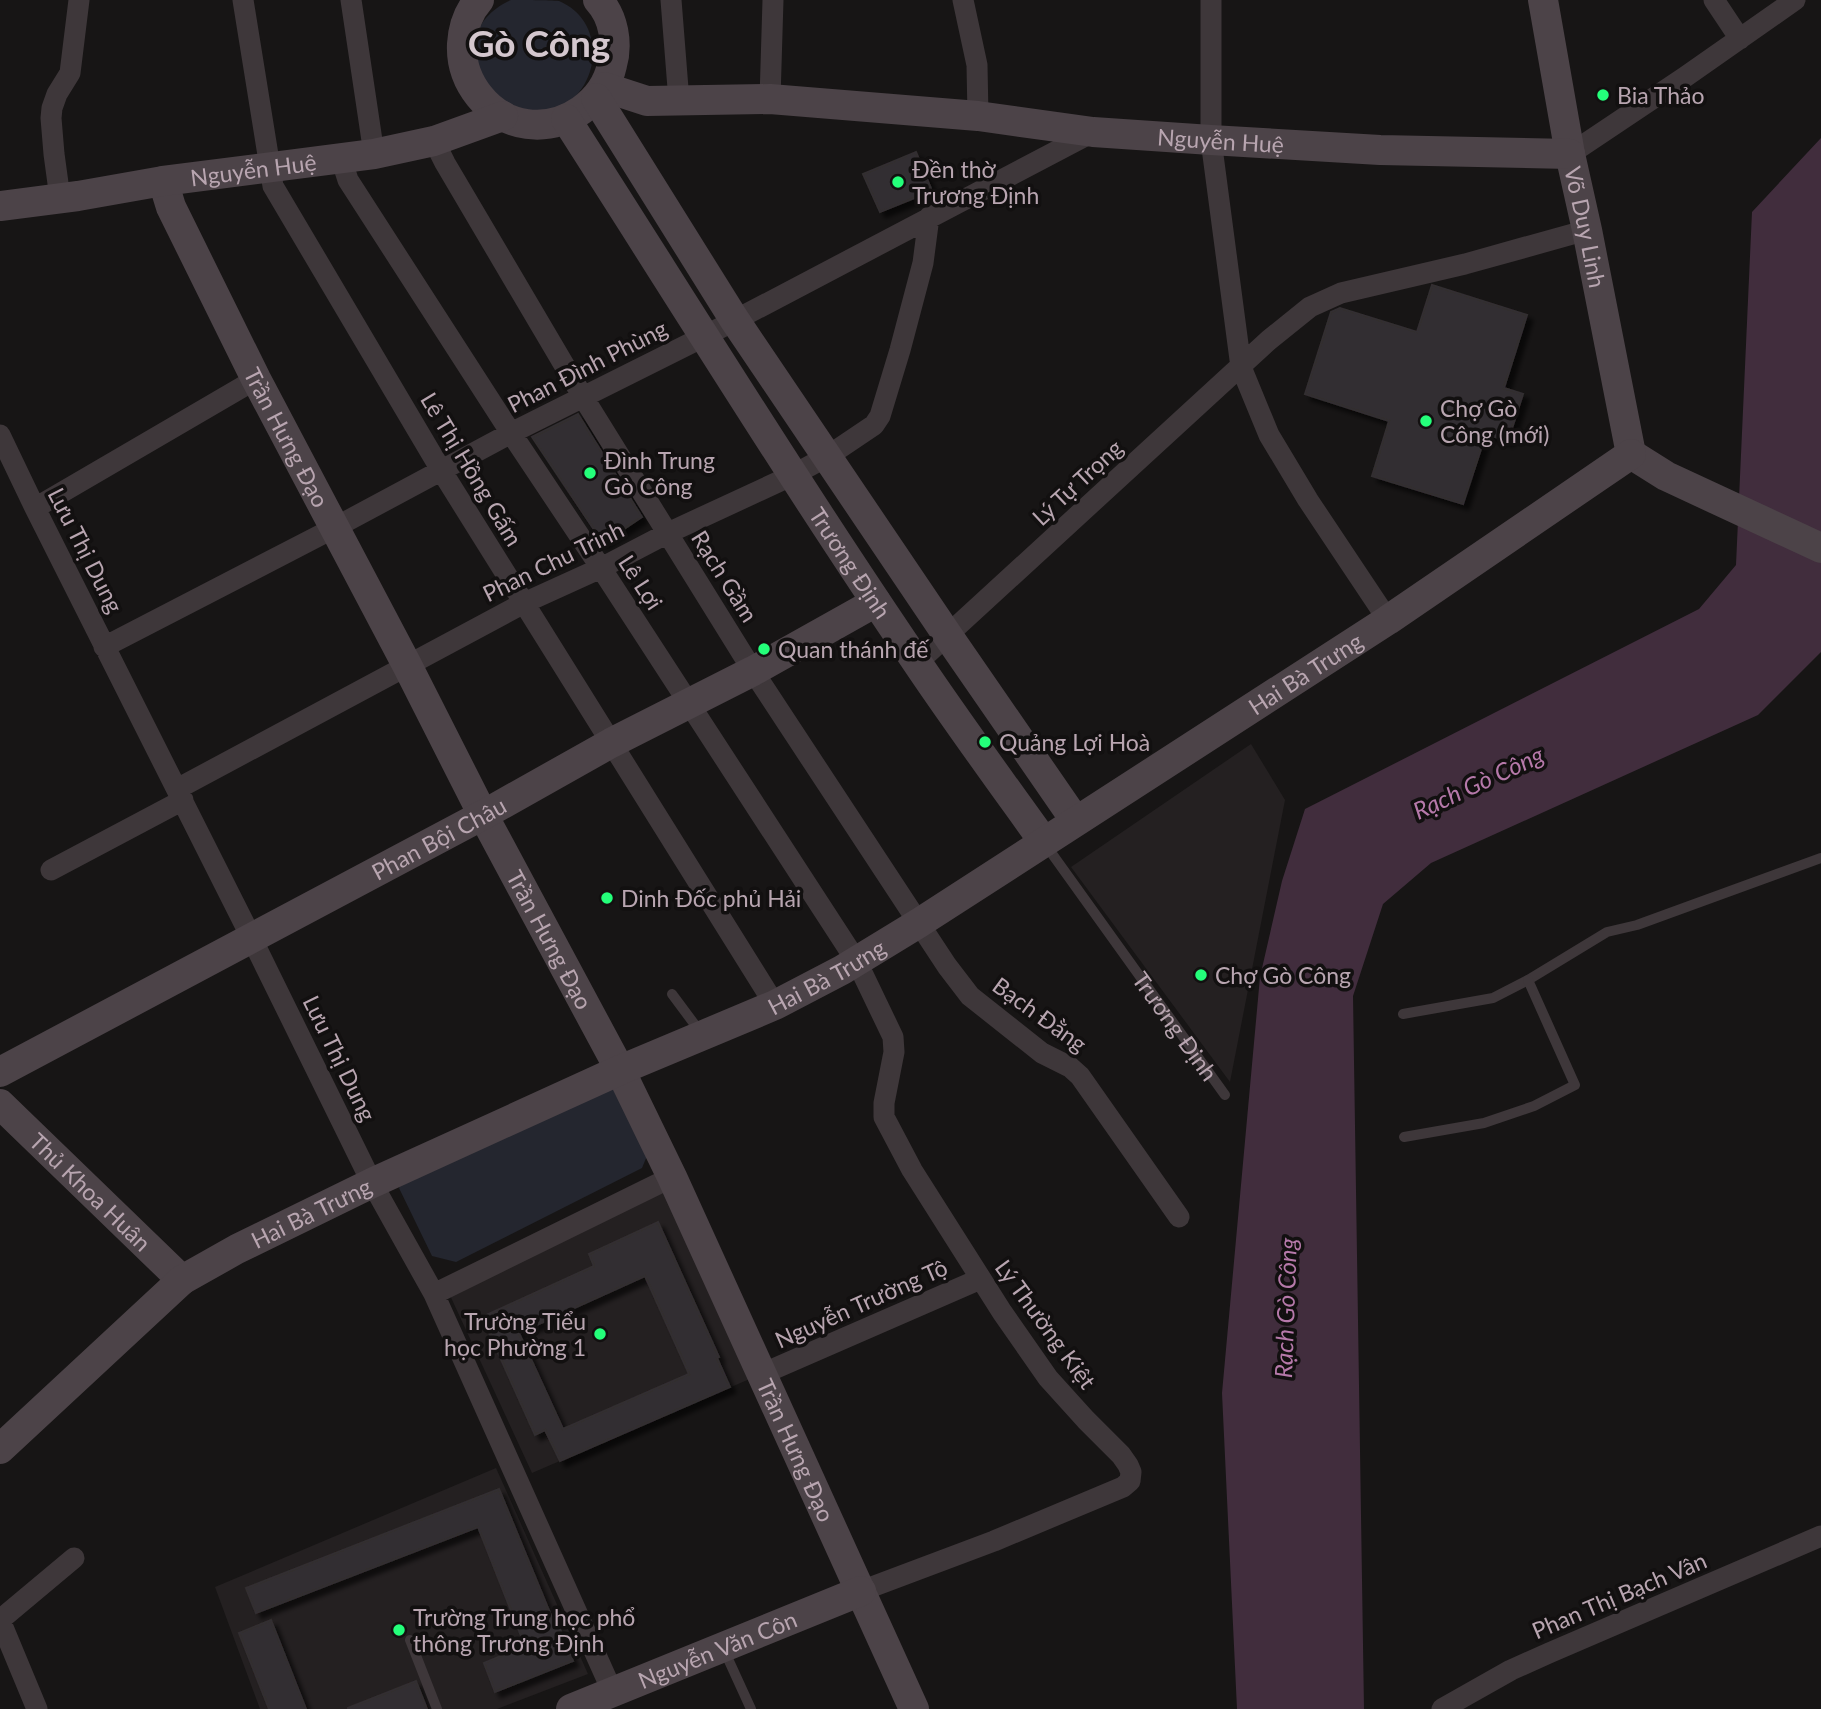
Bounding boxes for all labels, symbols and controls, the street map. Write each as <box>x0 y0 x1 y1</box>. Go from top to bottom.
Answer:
district label: Gò Công <box>468 20 610 65</box>
place label: Bia Thảo <box>1617 81 1704 109</box>
marker: Bia Thảo <box>1595 87 1611 103</box>
street label: Nguyễn Huệ <box>1156 122 1285 158</box>
street label: Nguyễn Huệ <box>189 148 318 191</box>
place label: Đền thờ Trương Định <box>912 155 1039 209</box>
street label: Võ Duy Linh <box>1559 164 1612 290</box>
marker: Đền thờ Trương Định <box>890 174 906 190</box>
street label: Phan Đình Phùng <box>502 314 672 418</box>
street label: Trần Hưng Đạo <box>239 363 335 512</box>
street label: Lê Thị Hồng Gấm <box>415 387 529 551</box>
place label: Chợ Gò Công (mới) <box>1440 394 1549 448</box>
marker: Chợ Gò Công (mới) <box>1418 413 1434 429</box>
street label: Lý Tự Trọng <box>1026 433 1128 531</box>
place label: Đình Trung Gò Công <box>604 446 715 500</box>
marker: Đình Trung Gò Công <box>582 465 598 481</box>
street label: Lưu Thị Dung <box>43 483 129 617</box>
street label: Trương Định <box>804 502 897 624</box>
street label: Phan Chu Trinh <box>478 515 628 607</box>
street label: Rạch Gầm <box>686 525 764 627</box>
street label: Lê Lợi <box>613 549 669 615</box>
street label: Hai Bà Trưng <box>1243 626 1368 721</box>
place label: Quan thánh đế <box>778 635 930 663</box>
marker: Quan thánh đế <box>756 641 772 657</box>
place label: Quảng Lợi Hoà <box>999 728 1150 756</box>
marker: Quảng Lợi Hoà <box>977 734 993 750</box>
water label: Rạch Gò Công <box>1408 739 1548 825</box>
street label: Phan Bội Châu <box>367 791 511 886</box>
street label: Trần Hưng Đạo <box>501 865 599 1014</box>
place label: Dinh Đốc phủ Hải <box>621 884 801 912</box>
marker: Dinh Đốc phủ Hải <box>599 890 615 906</box>
street label: Hai Bà Trưng <box>763 933 890 1020</box>
place label: Chợ Gò Công <box>1215 961 1351 989</box>
street label: Trương Định <box>1127 966 1224 1086</box>
marker: Chợ Gò Công <box>1193 967 1209 983</box>
street label: Bạch Đằng <box>988 971 1093 1058</box>
street label: Lưu Thị Dung <box>298 991 382 1125</box>
street label: Thủ Khoa Huân <box>24 1127 157 1257</box>
street label: Hai Bà Trưng <box>246 1172 376 1254</box>
water label: Rạch Gò Công <box>1268 1237 1302 1379</box>
street label: Nguyễn Trường Tộ <box>771 1252 951 1354</box>
street label: Lý Thường Kiệt <box>990 1254 1103 1395</box>
place label: Trường Tiểu học Phường 1 <box>444 1307 586 1361</box>
marker: Trường Tiểu học Phường 1 <box>592 1326 608 1342</box>
street label: Trần Hưng Đạo <box>752 1374 841 1526</box>
street label: Phan Thị Bạch Vân <box>1528 1546 1710 1644</box>
place label: Trường Trung học phổ thông Trương Định <box>413 1603 635 1657</box>
street label: Nguyễn Văn Côn <box>634 1605 801 1694</box>
marker: Trường Trung học phổ thông Trương Định <box>391 1622 407 1638</box>

